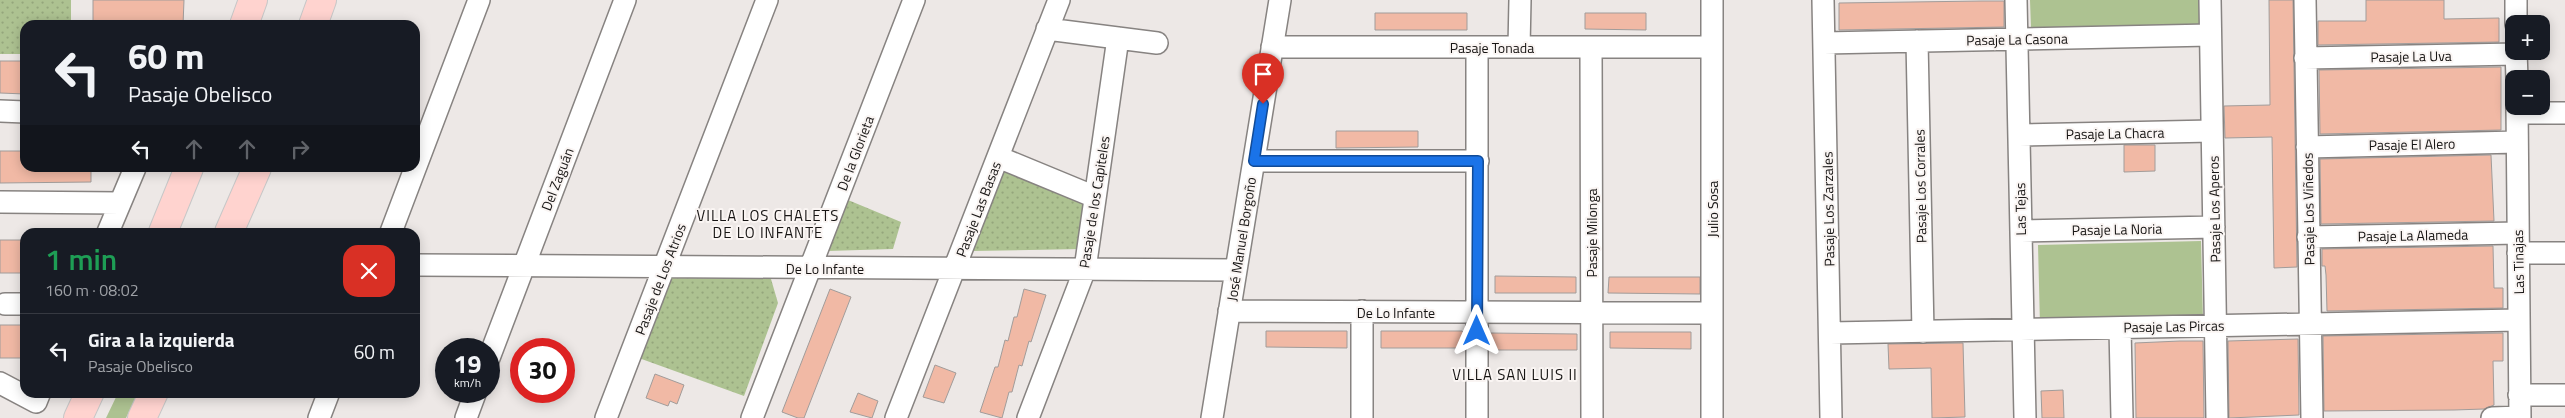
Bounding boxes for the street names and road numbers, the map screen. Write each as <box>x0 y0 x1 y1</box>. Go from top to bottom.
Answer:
street label: Pasaje La Casona <box>1966 28 2068 50</box>
street label: Pasaje Tonada <box>1450 37 1534 58</box>
street label: Pasaje La Uva <box>2370 45 2452 67</box>
street label: De la Glorieta <box>831 113 879 193</box>
street label: Pasaje La Chacra <box>2065 122 2165 144</box>
street label: Pasaje Los Corrales <box>1909 129 1931 243</box>
street label: Pasaje El Alero <box>2368 133 2456 155</box>
street label: Pasaje de los Capiteles <box>1073 134 1115 270</box>
street label: Del Zaguán <box>535 144 579 214</box>
street label: Pasaje Los Zarzales <box>1816 151 1840 267</box>
street label: Pasaje Los Viñedos <box>2297 152 2319 266</box>
street label: Pasaje Los Aperos <box>2203 155 2225 263</box>
street label: Pasaje Las Basas <box>950 158 1006 260</box>
street label: José Manuel Borgoño <box>1221 175 1261 303</box>
street label: Julio Sosa <box>1702 181 1723 237</box>
street label: Las Tejas <box>2009 182 2031 236</box>
street label: Pasaje Milonga <box>1581 188 1602 278</box>
street label: Pasaje La Noria <box>2072 218 2162 240</box>
street label: Pasaje de Los Atrios <box>629 220 691 338</box>
street label: Pasaje La Alameda <box>2358 224 2468 246</box>
street label: Las Tinajas <box>2507 229 2529 295</box>
street label: De Lo Infante <box>786 258 864 279</box>
street label: De Lo Infante <box>1357 302 1435 323</box>
street label: Pasaje Las Pircas <box>2123 315 2225 337</box>

